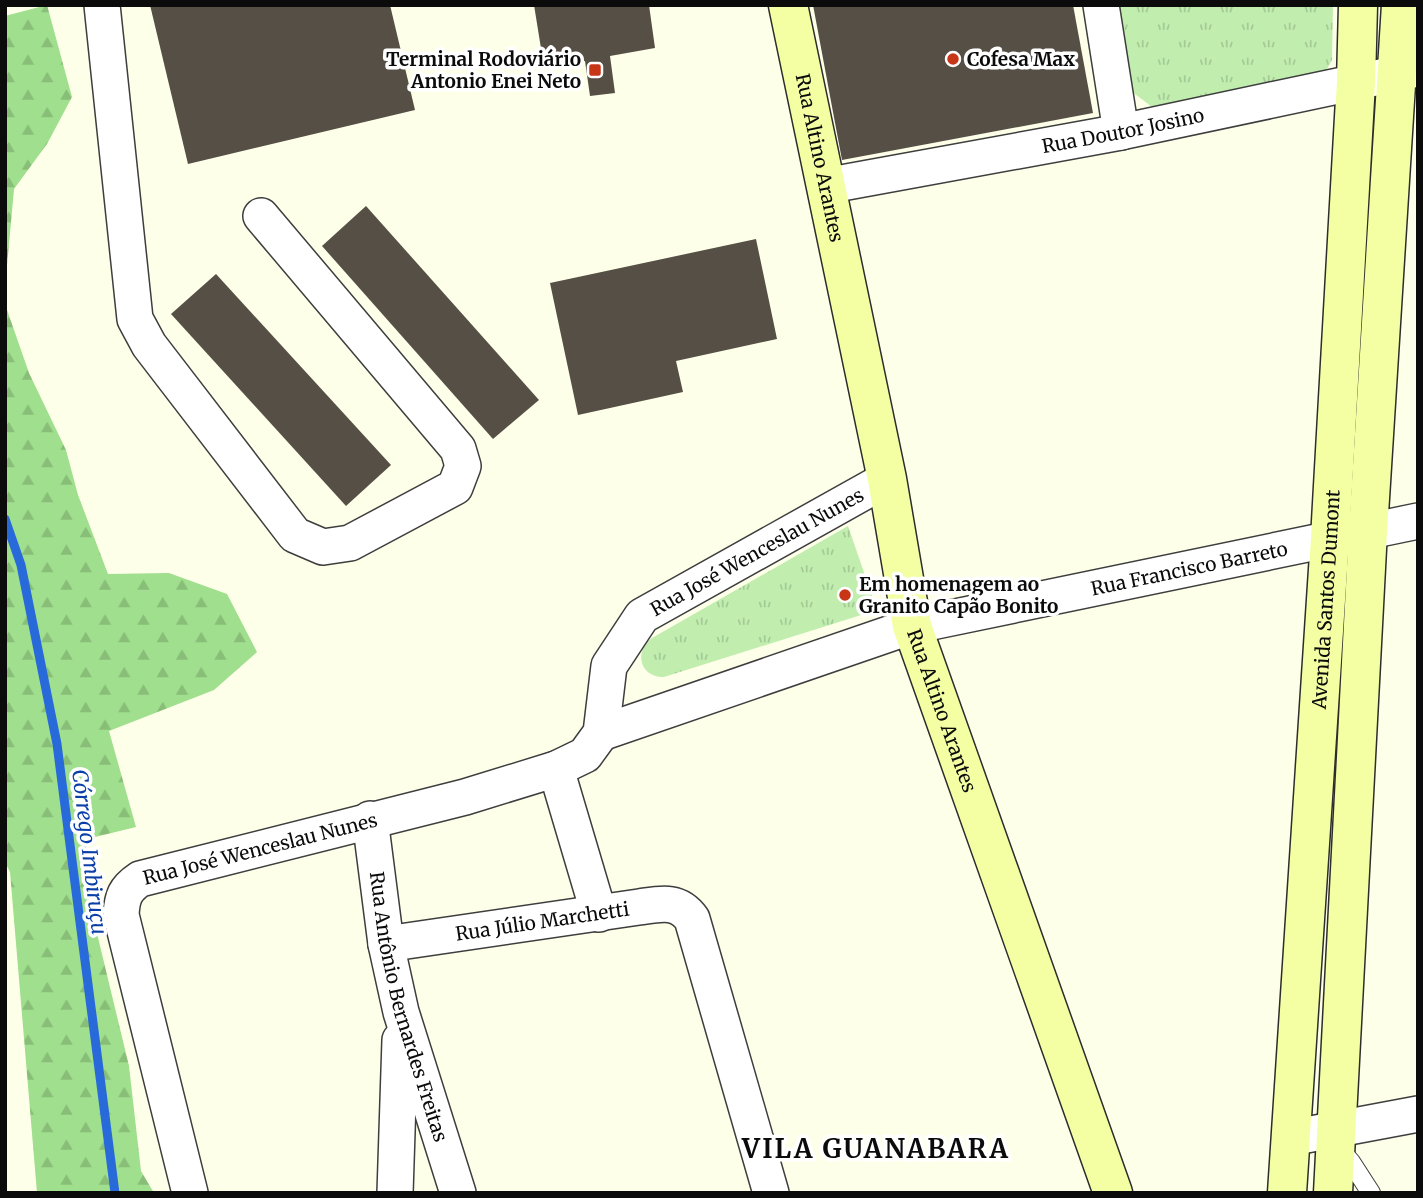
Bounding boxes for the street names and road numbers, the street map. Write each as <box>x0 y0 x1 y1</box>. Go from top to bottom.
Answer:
street label: Rua Altino Arantes <box>791 71 849 244</box>
street label: Rua Doutor Josino <box>1040 103 1206 158</box>
street label: Rua José Wenceslau Nunes <box>646 483 868 621</box>
street label: Avenida Santos Dumont <box>1307 488 1345 711</box>
street label: Rua Francisco Barreto <box>1089 536 1290 601</box>
street label: Rua Altino Arantes <box>902 626 982 795</box>
street label: Rua José Wenceslau Nunes <box>140 808 380 890</box>
street label: Rua Antônio Bernardes Freitas <box>365 870 453 1145</box>
street label: Rua Júlio Marchetti <box>454 897 631 946</box>

